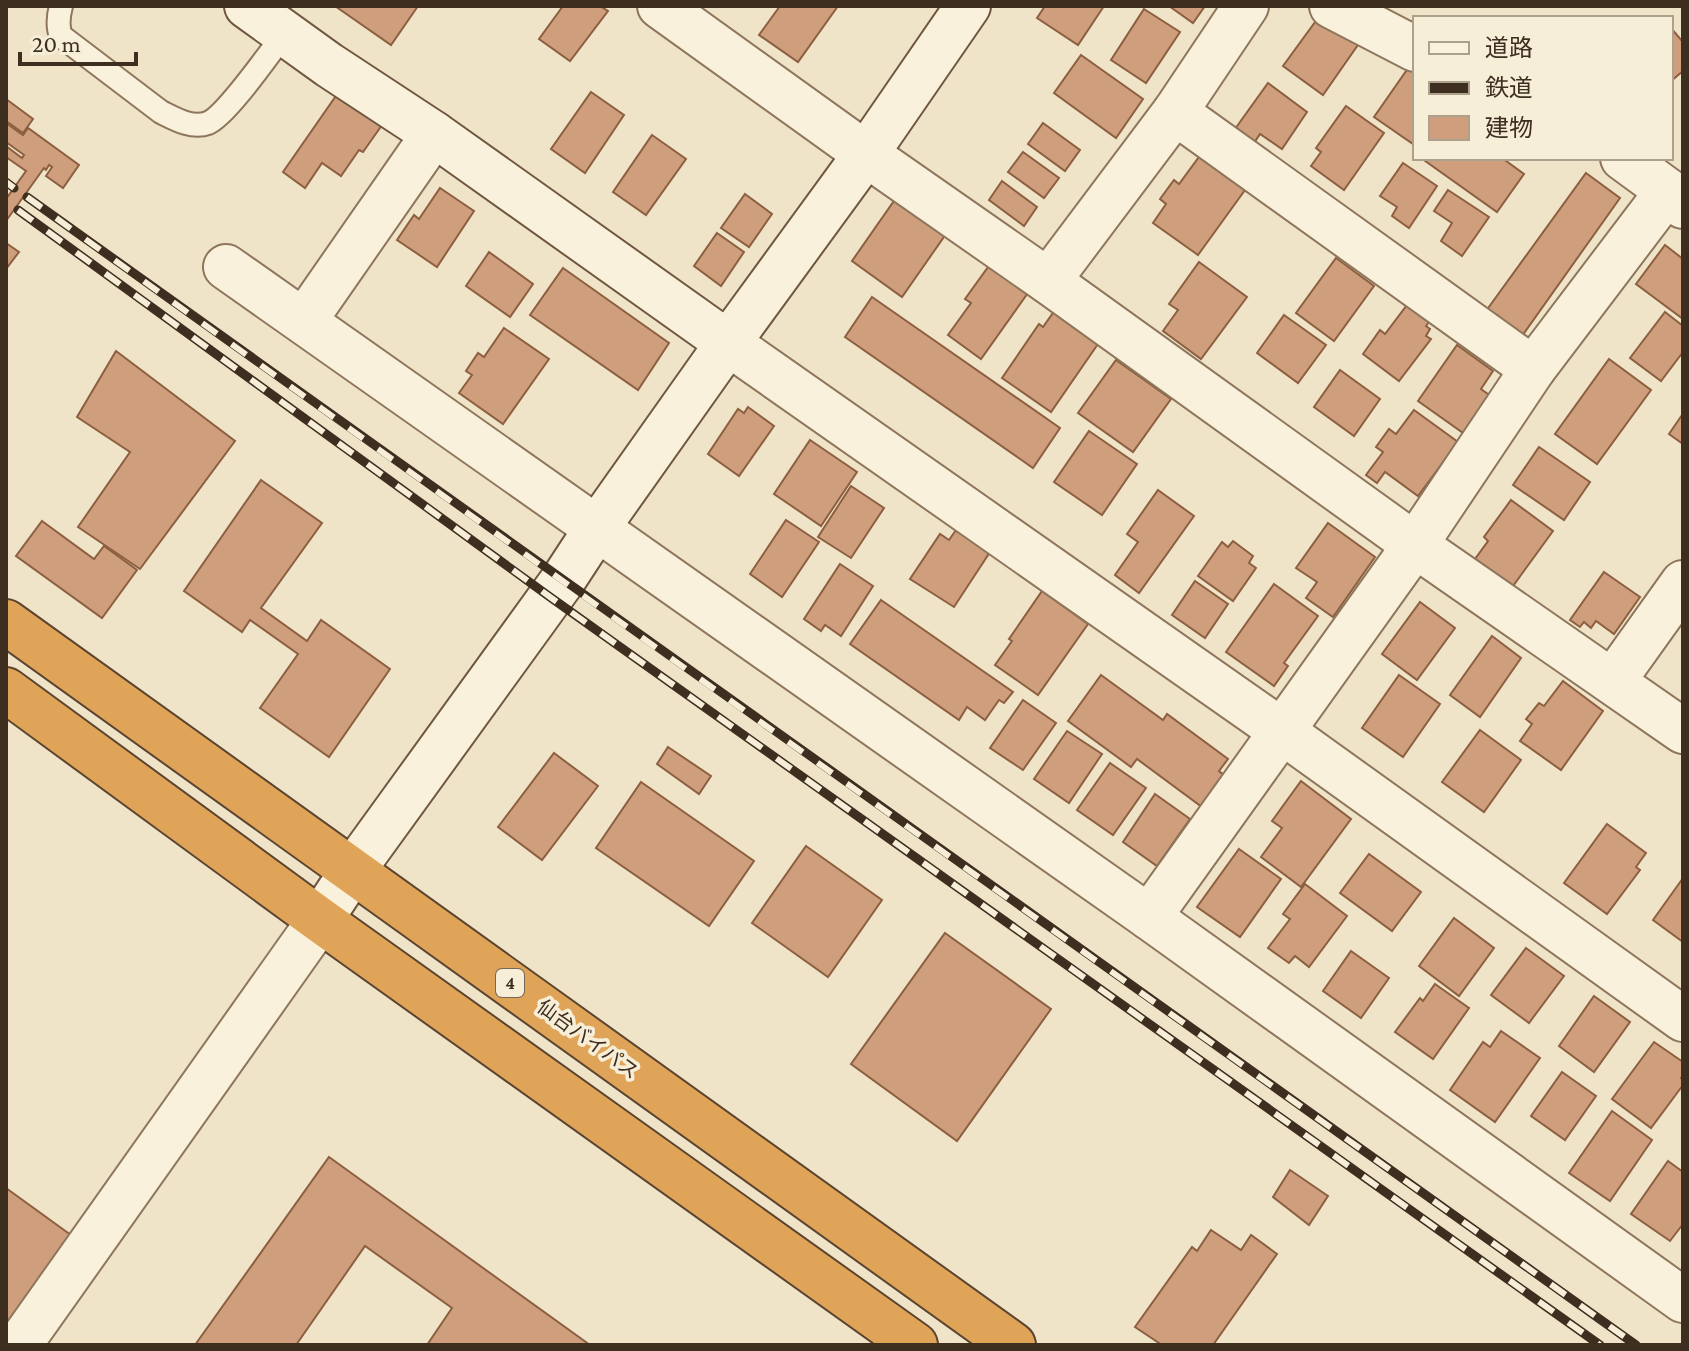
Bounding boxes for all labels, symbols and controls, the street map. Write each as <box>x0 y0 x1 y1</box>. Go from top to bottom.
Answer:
scale bar <box>20 16 136 66</box>
legend <box>1413 16 1673 160</box>
text: 20 m <box>32 30 81 57</box>
text: 道路 <box>1485 34 1533 61</box>
text: 鉄道 <box>1485 74 1533 101</box>
text: 建物 <box>1485 114 1533 141</box>
road number: 4 <box>496 969 524 997</box>
street label: 仙台バイパス <box>533 995 643 1083</box>

